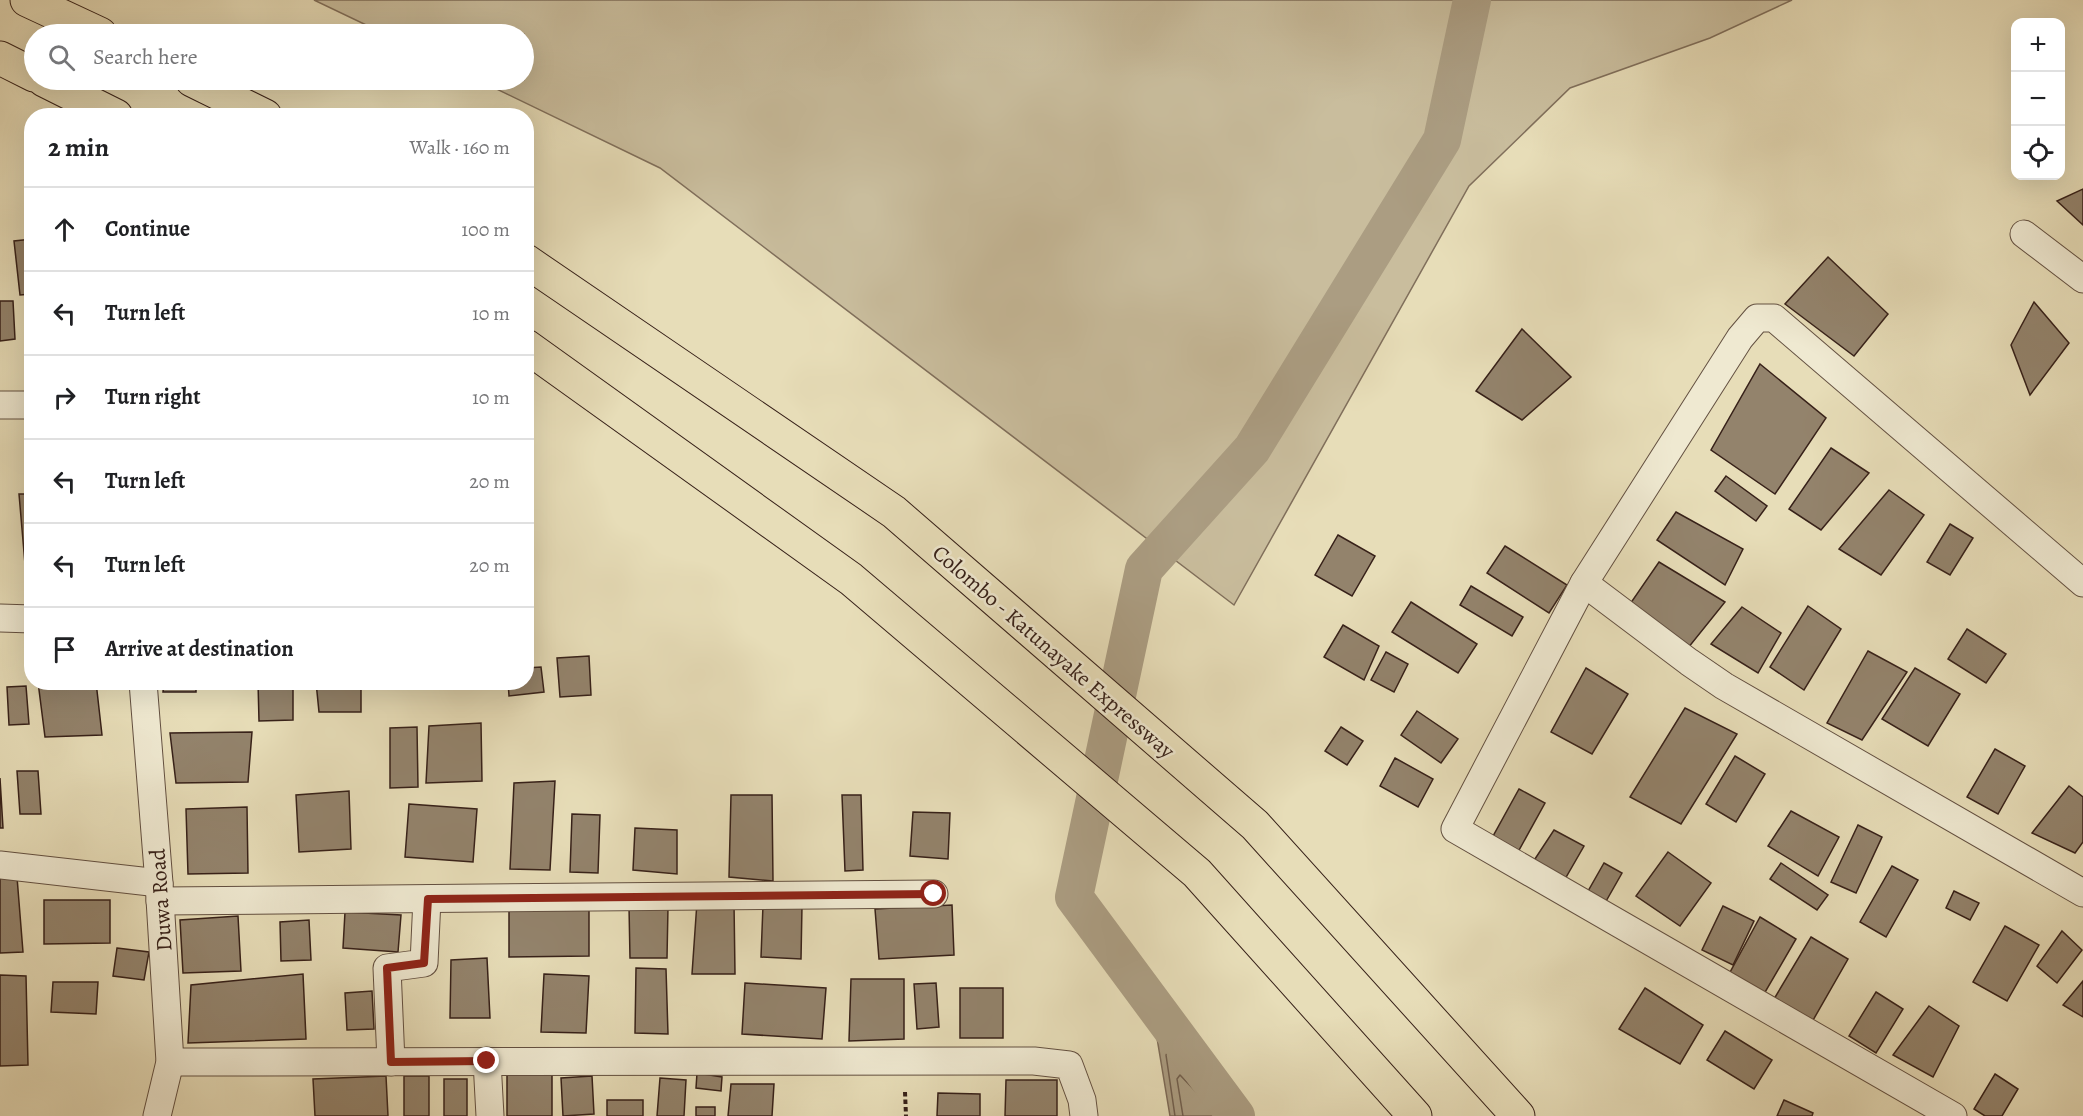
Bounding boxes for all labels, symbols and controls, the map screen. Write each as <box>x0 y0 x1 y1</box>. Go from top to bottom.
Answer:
map controls <box>2011 18 2065 180</box>
button: + <box>2011 18 2065 72</box>
search box <box>24 24 534 90</box>
icon: search <box>45 41 78 74</box>
text: Search here <box>93 42 198 72</box>
button: − <box>2011 72 2065 126</box>
button: locate <box>2011 126 2065 180</box>
text: 2 min <box>48 130 109 165</box>
text: Walk · 160 m <box>410 134 510 161</box>
icon: ahead <box>48 213 81 246</box>
text: Continue <box>105 214 190 244</box>
text: 100 m <box>461 216 510 243</box>
icon: left <box>48 297 81 330</box>
text: Turn left <box>105 298 185 328</box>
text: 10 m <box>472 300 510 327</box>
icon: right <box>48 381 81 414</box>
text: Turn right <box>105 382 201 412</box>
text: 10 m <box>472 384 510 411</box>
icon: left <box>48 465 81 498</box>
text: Turn left <box>105 466 185 496</box>
text: 20 m <box>469 468 510 495</box>
street label: Colombo - Katunayake Expressway <box>926 538 1181 766</box>
icon: left <box>48 549 81 582</box>
text: Turn left <box>105 550 185 580</box>
text: 20 m <box>469 552 510 579</box>
icon: arrive <box>48 633 81 666</box>
text: Arrive at destination <box>105 634 294 664</box>
street label: Duwa Road <box>142 847 180 952</box>
route start <box>920 880 946 906</box>
route end <box>473 1047 499 1073</box>

